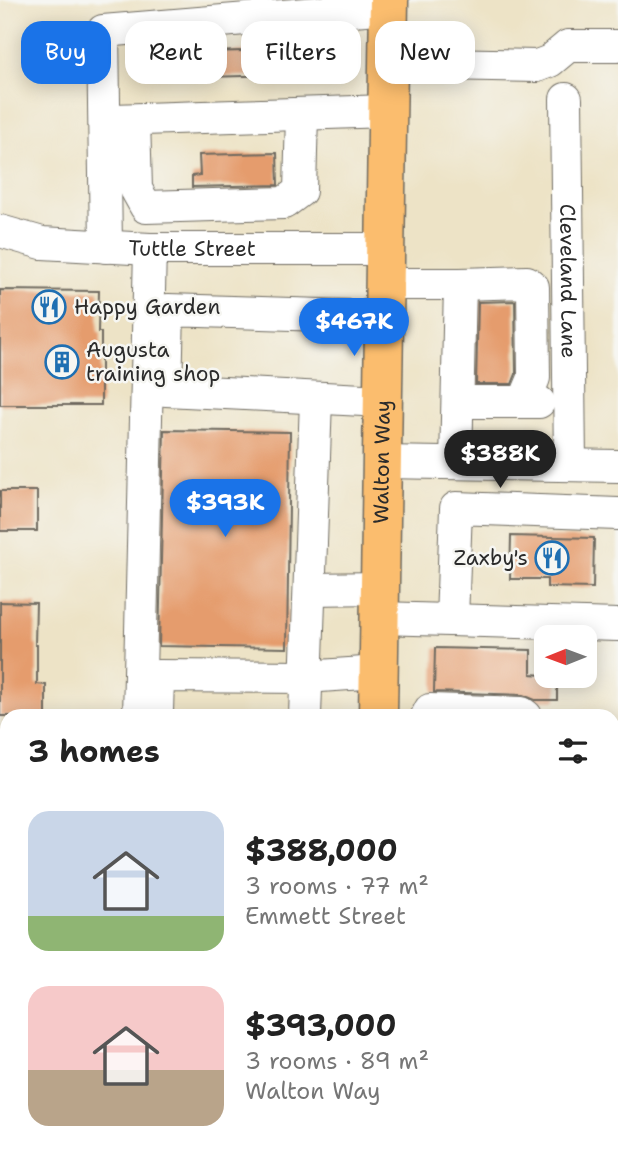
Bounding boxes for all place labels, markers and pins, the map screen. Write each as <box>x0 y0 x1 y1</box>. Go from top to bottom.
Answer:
restaurant icon: Happy Garden <box>30 288 68 326</box>
place label: Happy Garden <box>74 293 220 321</box>
pin: $467K <box>305 298 403 358</box>
place label: Augusta training shop <box>86 336 220 388</box>
building icon: Augusta training shop <box>43 343 81 381</box>
pin: $388K <box>451 430 549 490</box>
pin: $393K <box>176 480 274 539</box>
restaurant icon: Zaxby's <box>533 539 571 577</box>
place label: Zaxby's <box>453 544 528 572</box>

